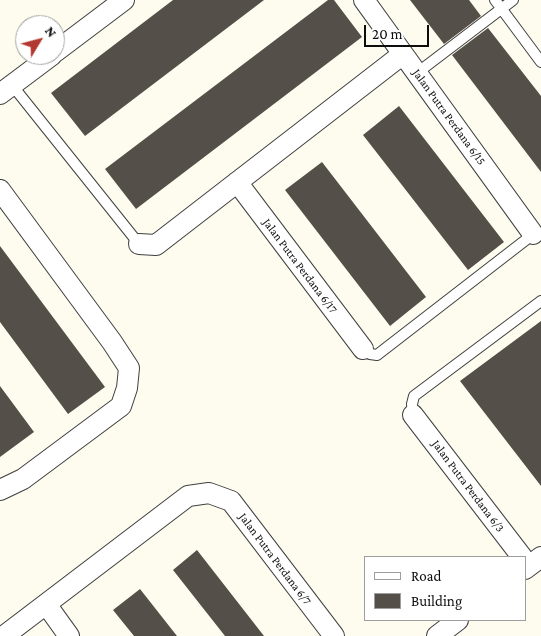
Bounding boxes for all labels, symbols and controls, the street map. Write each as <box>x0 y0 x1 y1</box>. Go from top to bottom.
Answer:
north arrow <box>15 15 65 65</box>
scale bar <box>366 15 431 47</box>
text: N <box>42 23 60 40</box>
text: 20 m <box>372 26 403 42</box>
street label: Jalan Putra Perdana 6/15 <box>409 66 489 168</box>
street label: Jalan Putra Perdana 6/17 <box>260 216 340 316</box>
street label: Jalan Putra Perdana 6/3 <box>429 437 507 535</box>
street label: Jalan Putra Perdana 6/7 <box>236 510 314 608</box>
legend <box>364 556 526 621</box>
text: Road <box>411 568 441 584</box>
text: Building <box>411 593 462 609</box>

